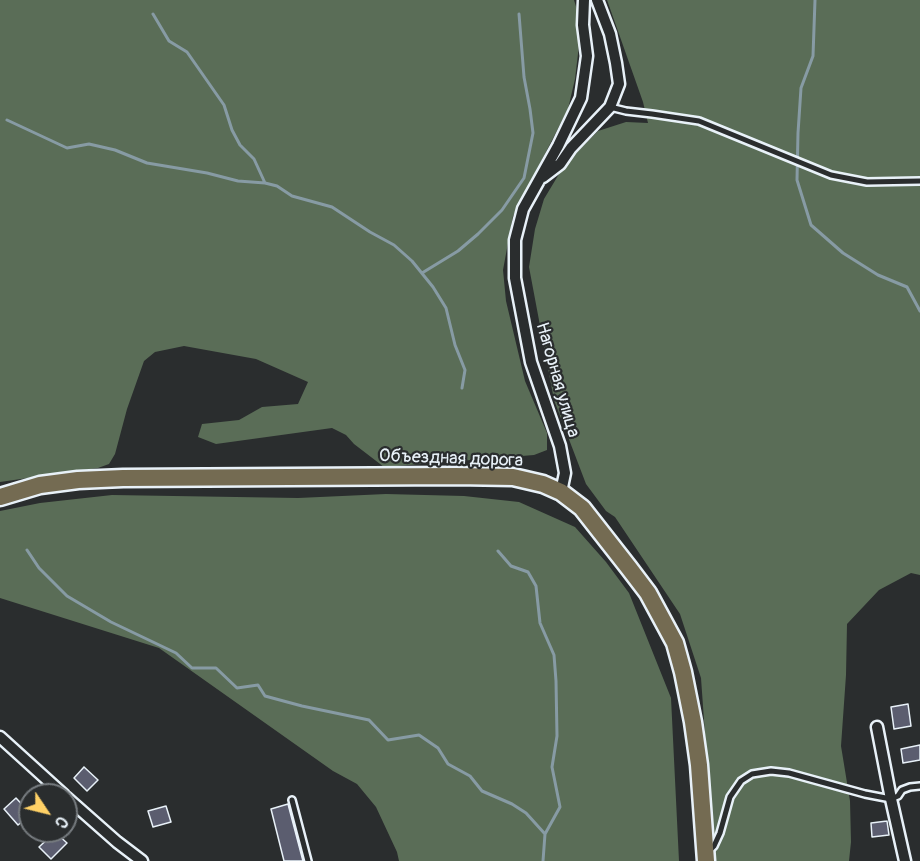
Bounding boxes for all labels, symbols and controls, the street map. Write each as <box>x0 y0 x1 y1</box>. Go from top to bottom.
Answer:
street label: Нагорная улица <box>530 320 584 440</box>
street label: Объездная дорога <box>379 446 523 472</box>
north arrow <box>18 783 78 843</box>
text: С <box>50 812 72 832</box>

